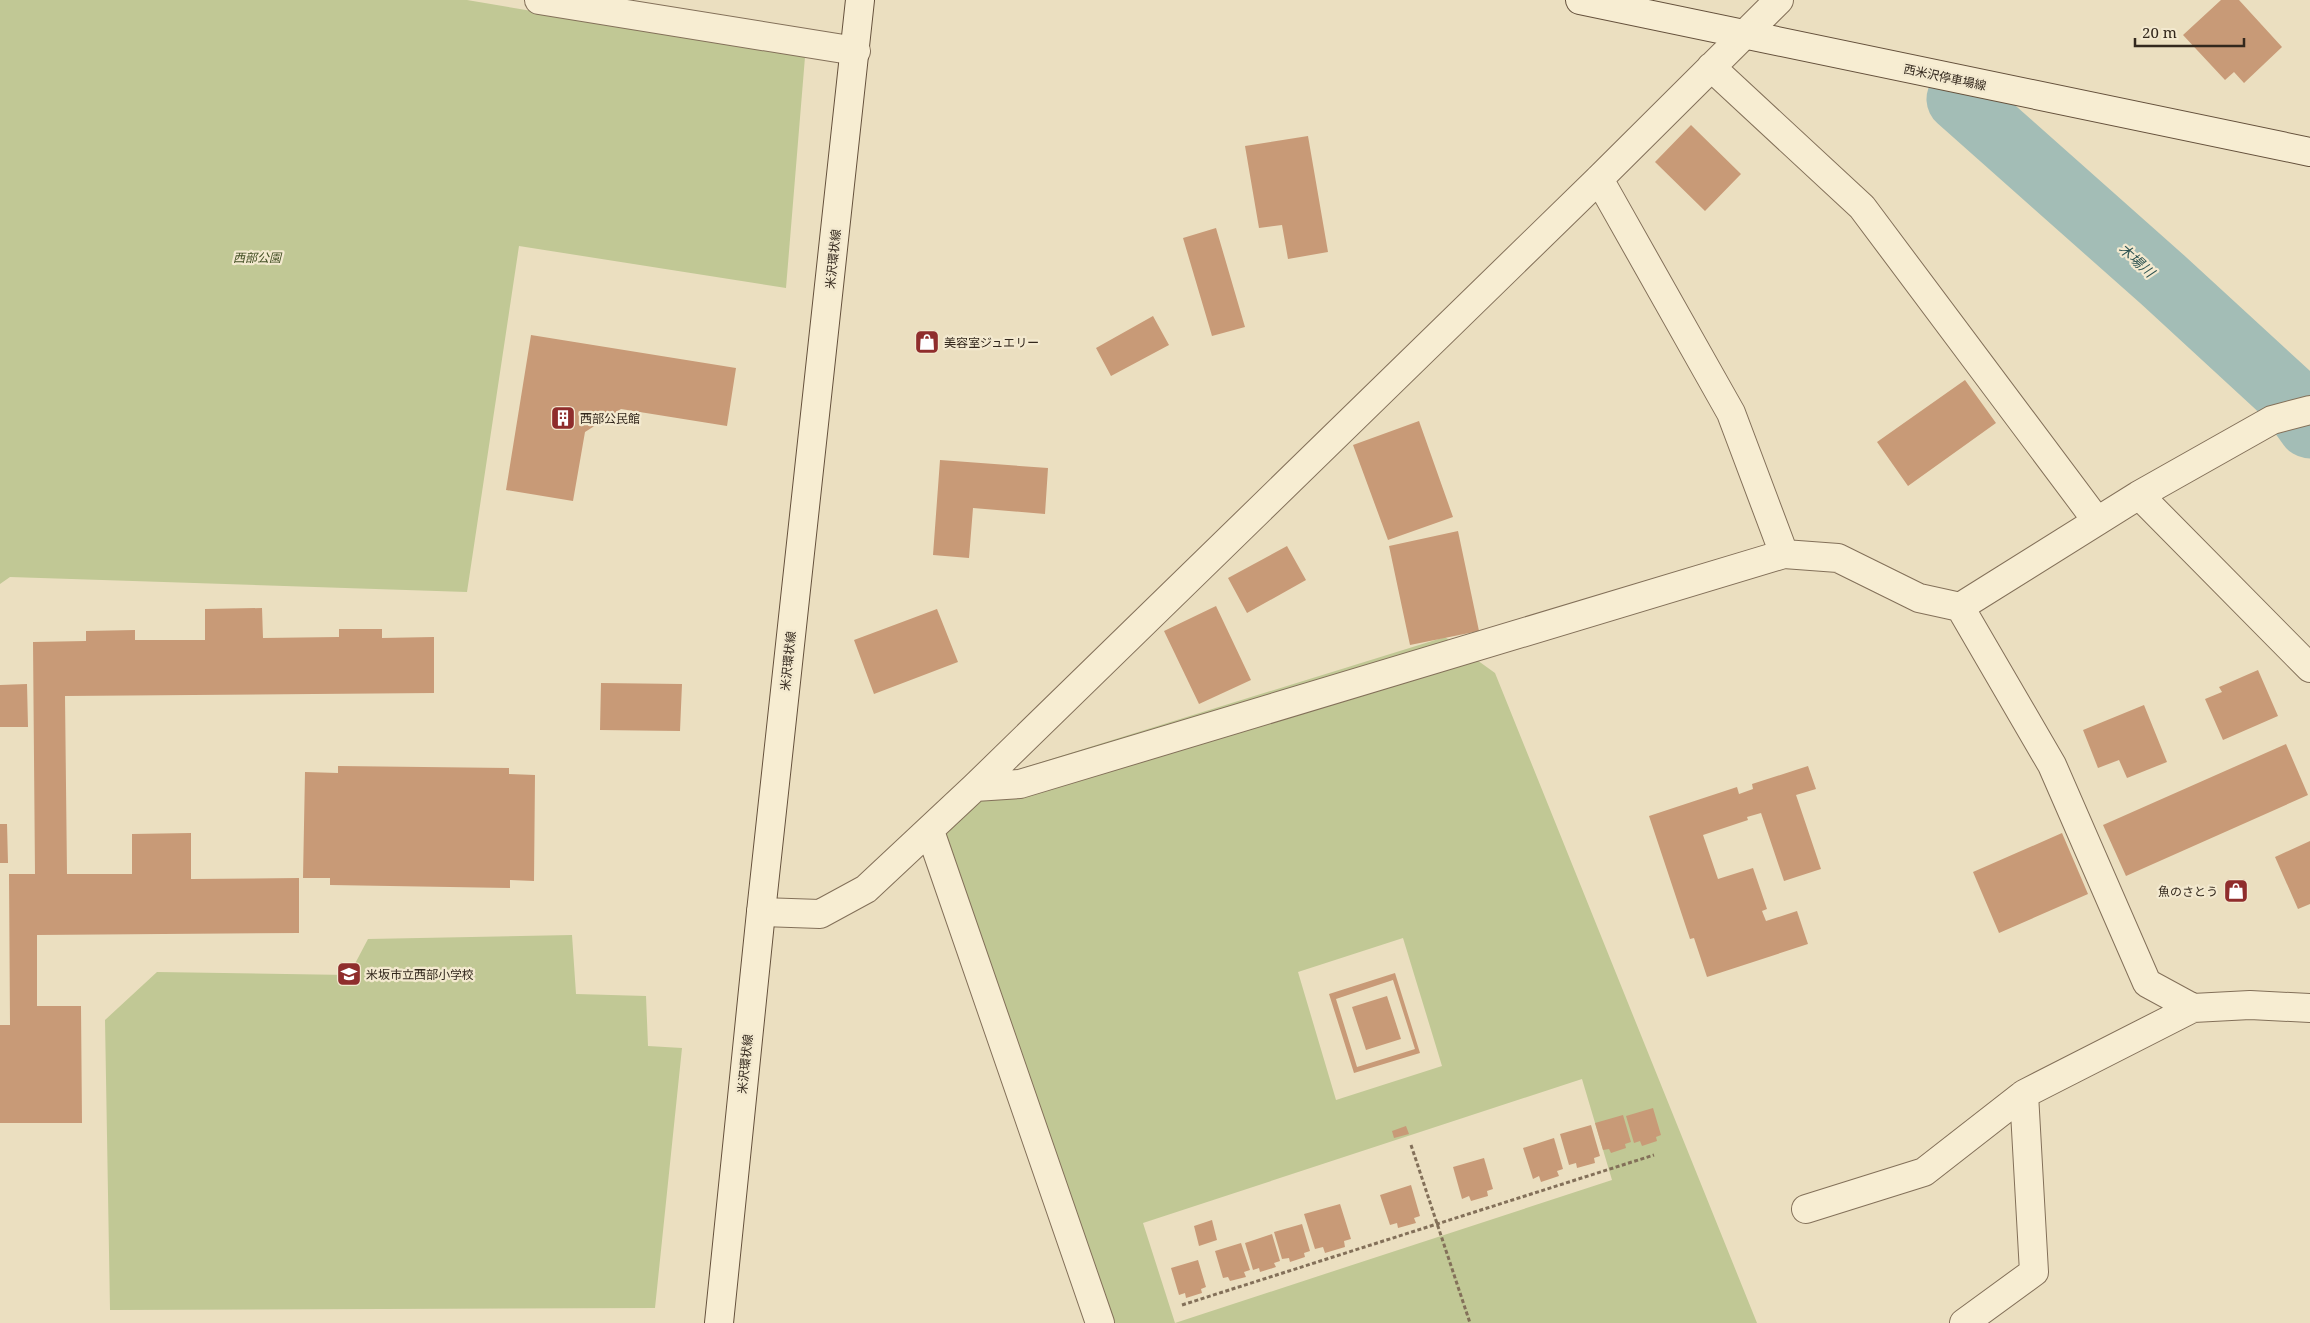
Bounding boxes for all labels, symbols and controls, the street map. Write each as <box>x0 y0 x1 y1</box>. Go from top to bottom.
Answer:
scale bar <box>2135 15 2244 47</box>
text: 20 m <box>2142 22 2177 42</box>
street label: 西米沢停車場線 <box>1902 60 1988 94</box>
street label: 米沢環状線 <box>821 228 845 290</box>
water label: 木場川 <box>2115 239 2160 282</box>
park label: 西部公園 <box>233 249 283 266</box>
shop icon: 美容室ジュエリー <box>914 329 940 355</box>
place label: 美容室ジュエリー <box>944 334 1039 351</box>
building icon: 西部公民館 <box>550 405 576 431</box>
place label: 西部公民館 <box>580 410 640 427</box>
street label: 米沢環状線 <box>776 630 800 692</box>
shop icon: 魚のさとう <box>2223 878 2249 904</box>
place label: 魚のさとう <box>2158 883 2218 900</box>
school or university icon: 米坂市立西部小学校 <box>336 961 362 987</box>
place label: 米坂市立西部小学校 <box>366 966 474 983</box>
street label: 米沢環状線 <box>733 1033 757 1095</box>

